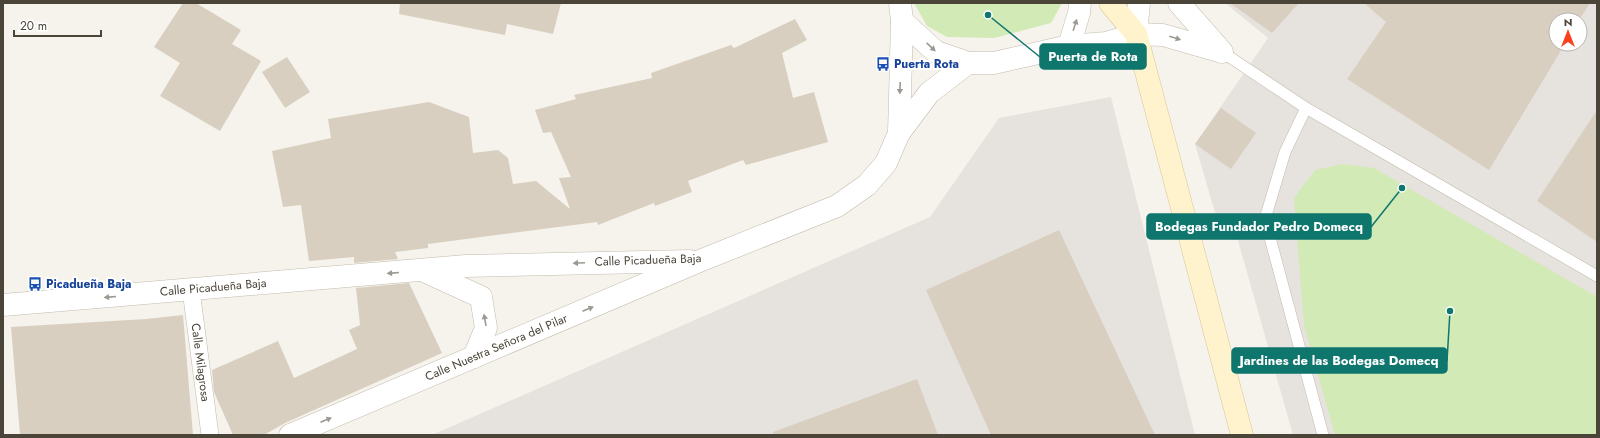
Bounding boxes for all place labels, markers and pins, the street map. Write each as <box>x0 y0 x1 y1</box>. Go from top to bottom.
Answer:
callout: Puerta de Rota <box>1040 44 1146 69</box>
place label: Puerta Rota <box>894 55 959 73</box>
bus stop icon: Puerta Rota <box>875 56 891 72</box>
callout: Bodegas Fundador Pedro Domecq <box>1147 214 1371 239</box>
place label: Picadueña Baja <box>46 275 132 293</box>
bus stop icon: Picadueña Baja <box>27 276 43 292</box>
callout: Jardines de las Bodegas Domecq <box>1232 348 1447 373</box>

